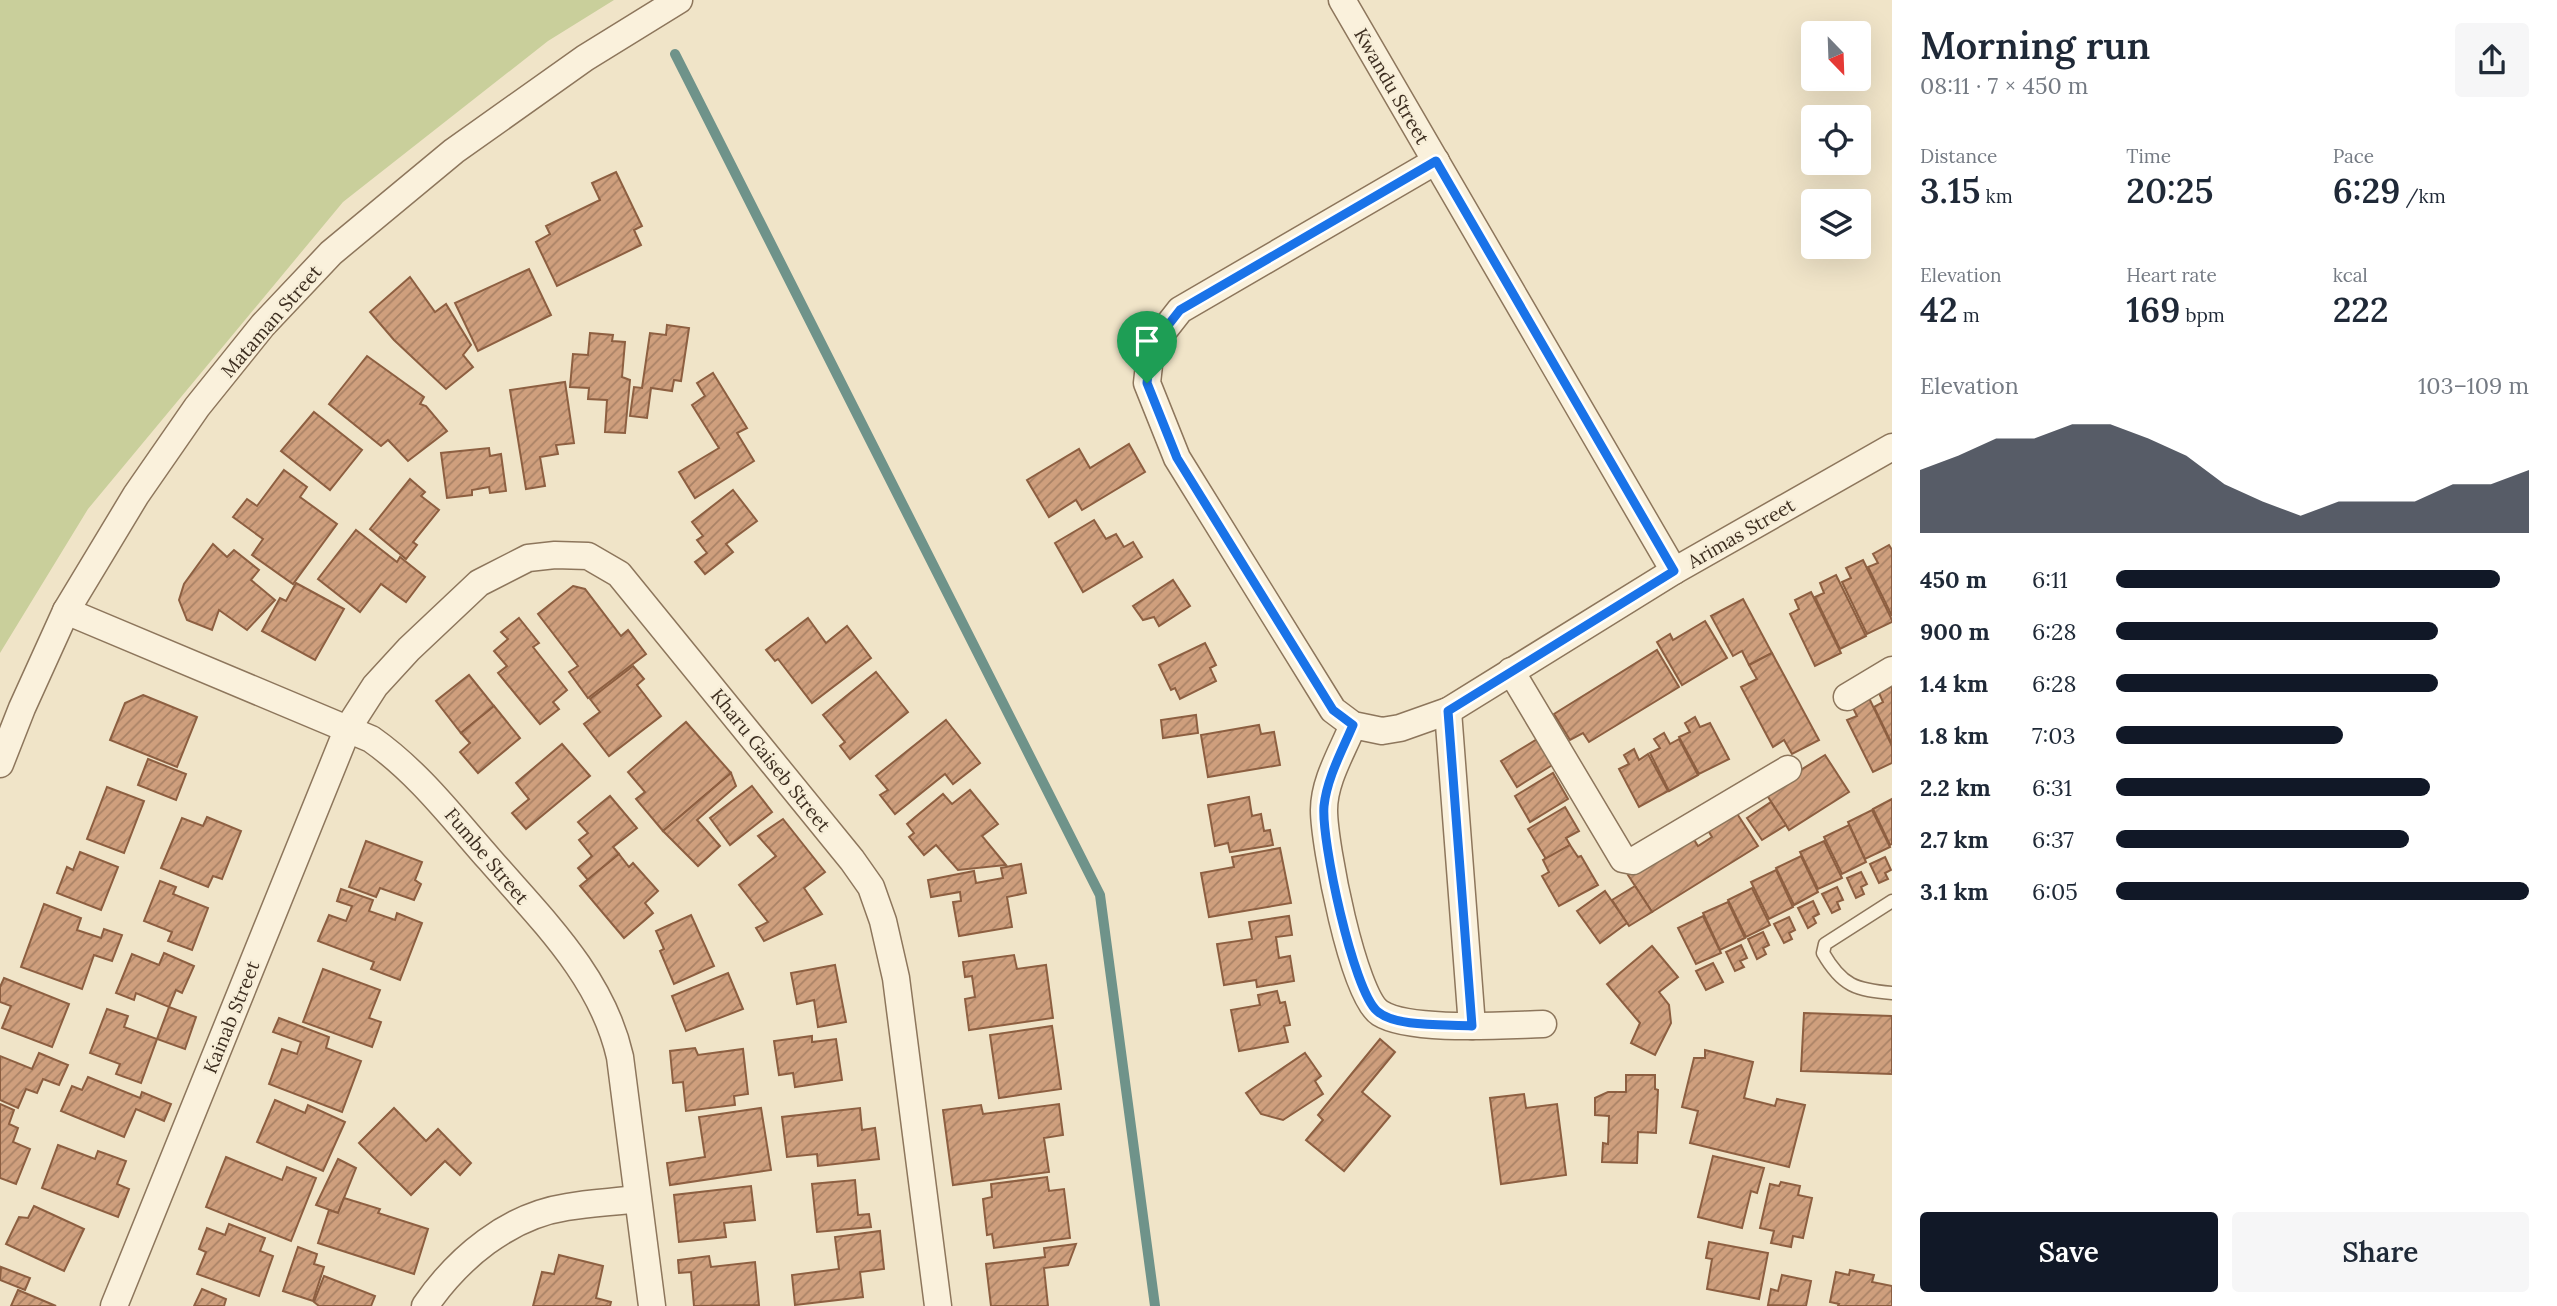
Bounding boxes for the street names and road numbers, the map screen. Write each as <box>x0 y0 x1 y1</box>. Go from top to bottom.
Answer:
street label: Kwandu Street <box>1349 24 1435 149</box>
street label: Mataman Street <box>216 259 327 382</box>
street label: Arimas Street <box>1682 492 1799 574</box>
street label: Kharu Gaiseb Street <box>706 684 837 837</box>
street label: Fumbe Street <box>440 803 535 910</box>
street label: Kainab Street <box>198 957 265 1077</box>

